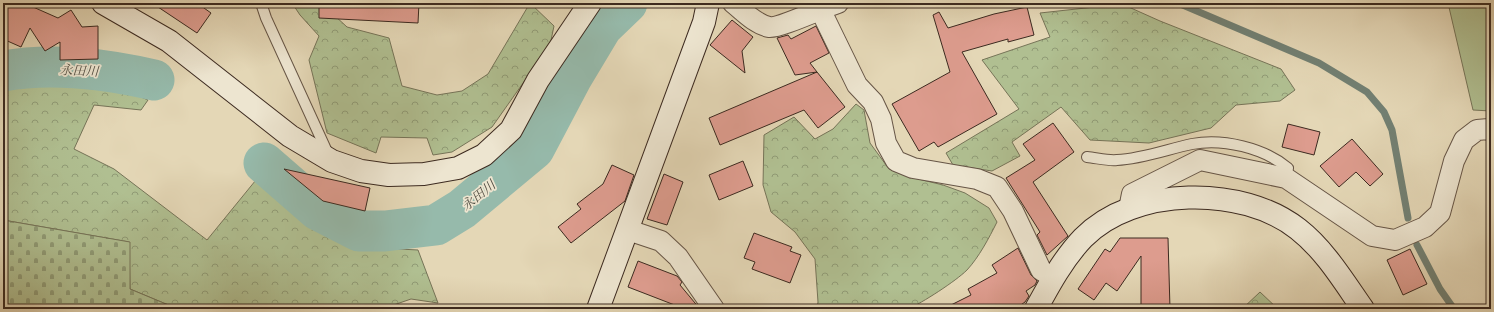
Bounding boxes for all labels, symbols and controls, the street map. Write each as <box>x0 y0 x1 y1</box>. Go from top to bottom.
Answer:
water label: 永田川 <box>59 62 101 80</box>
water label: 永田川 <box>458 176 500 214</box>

